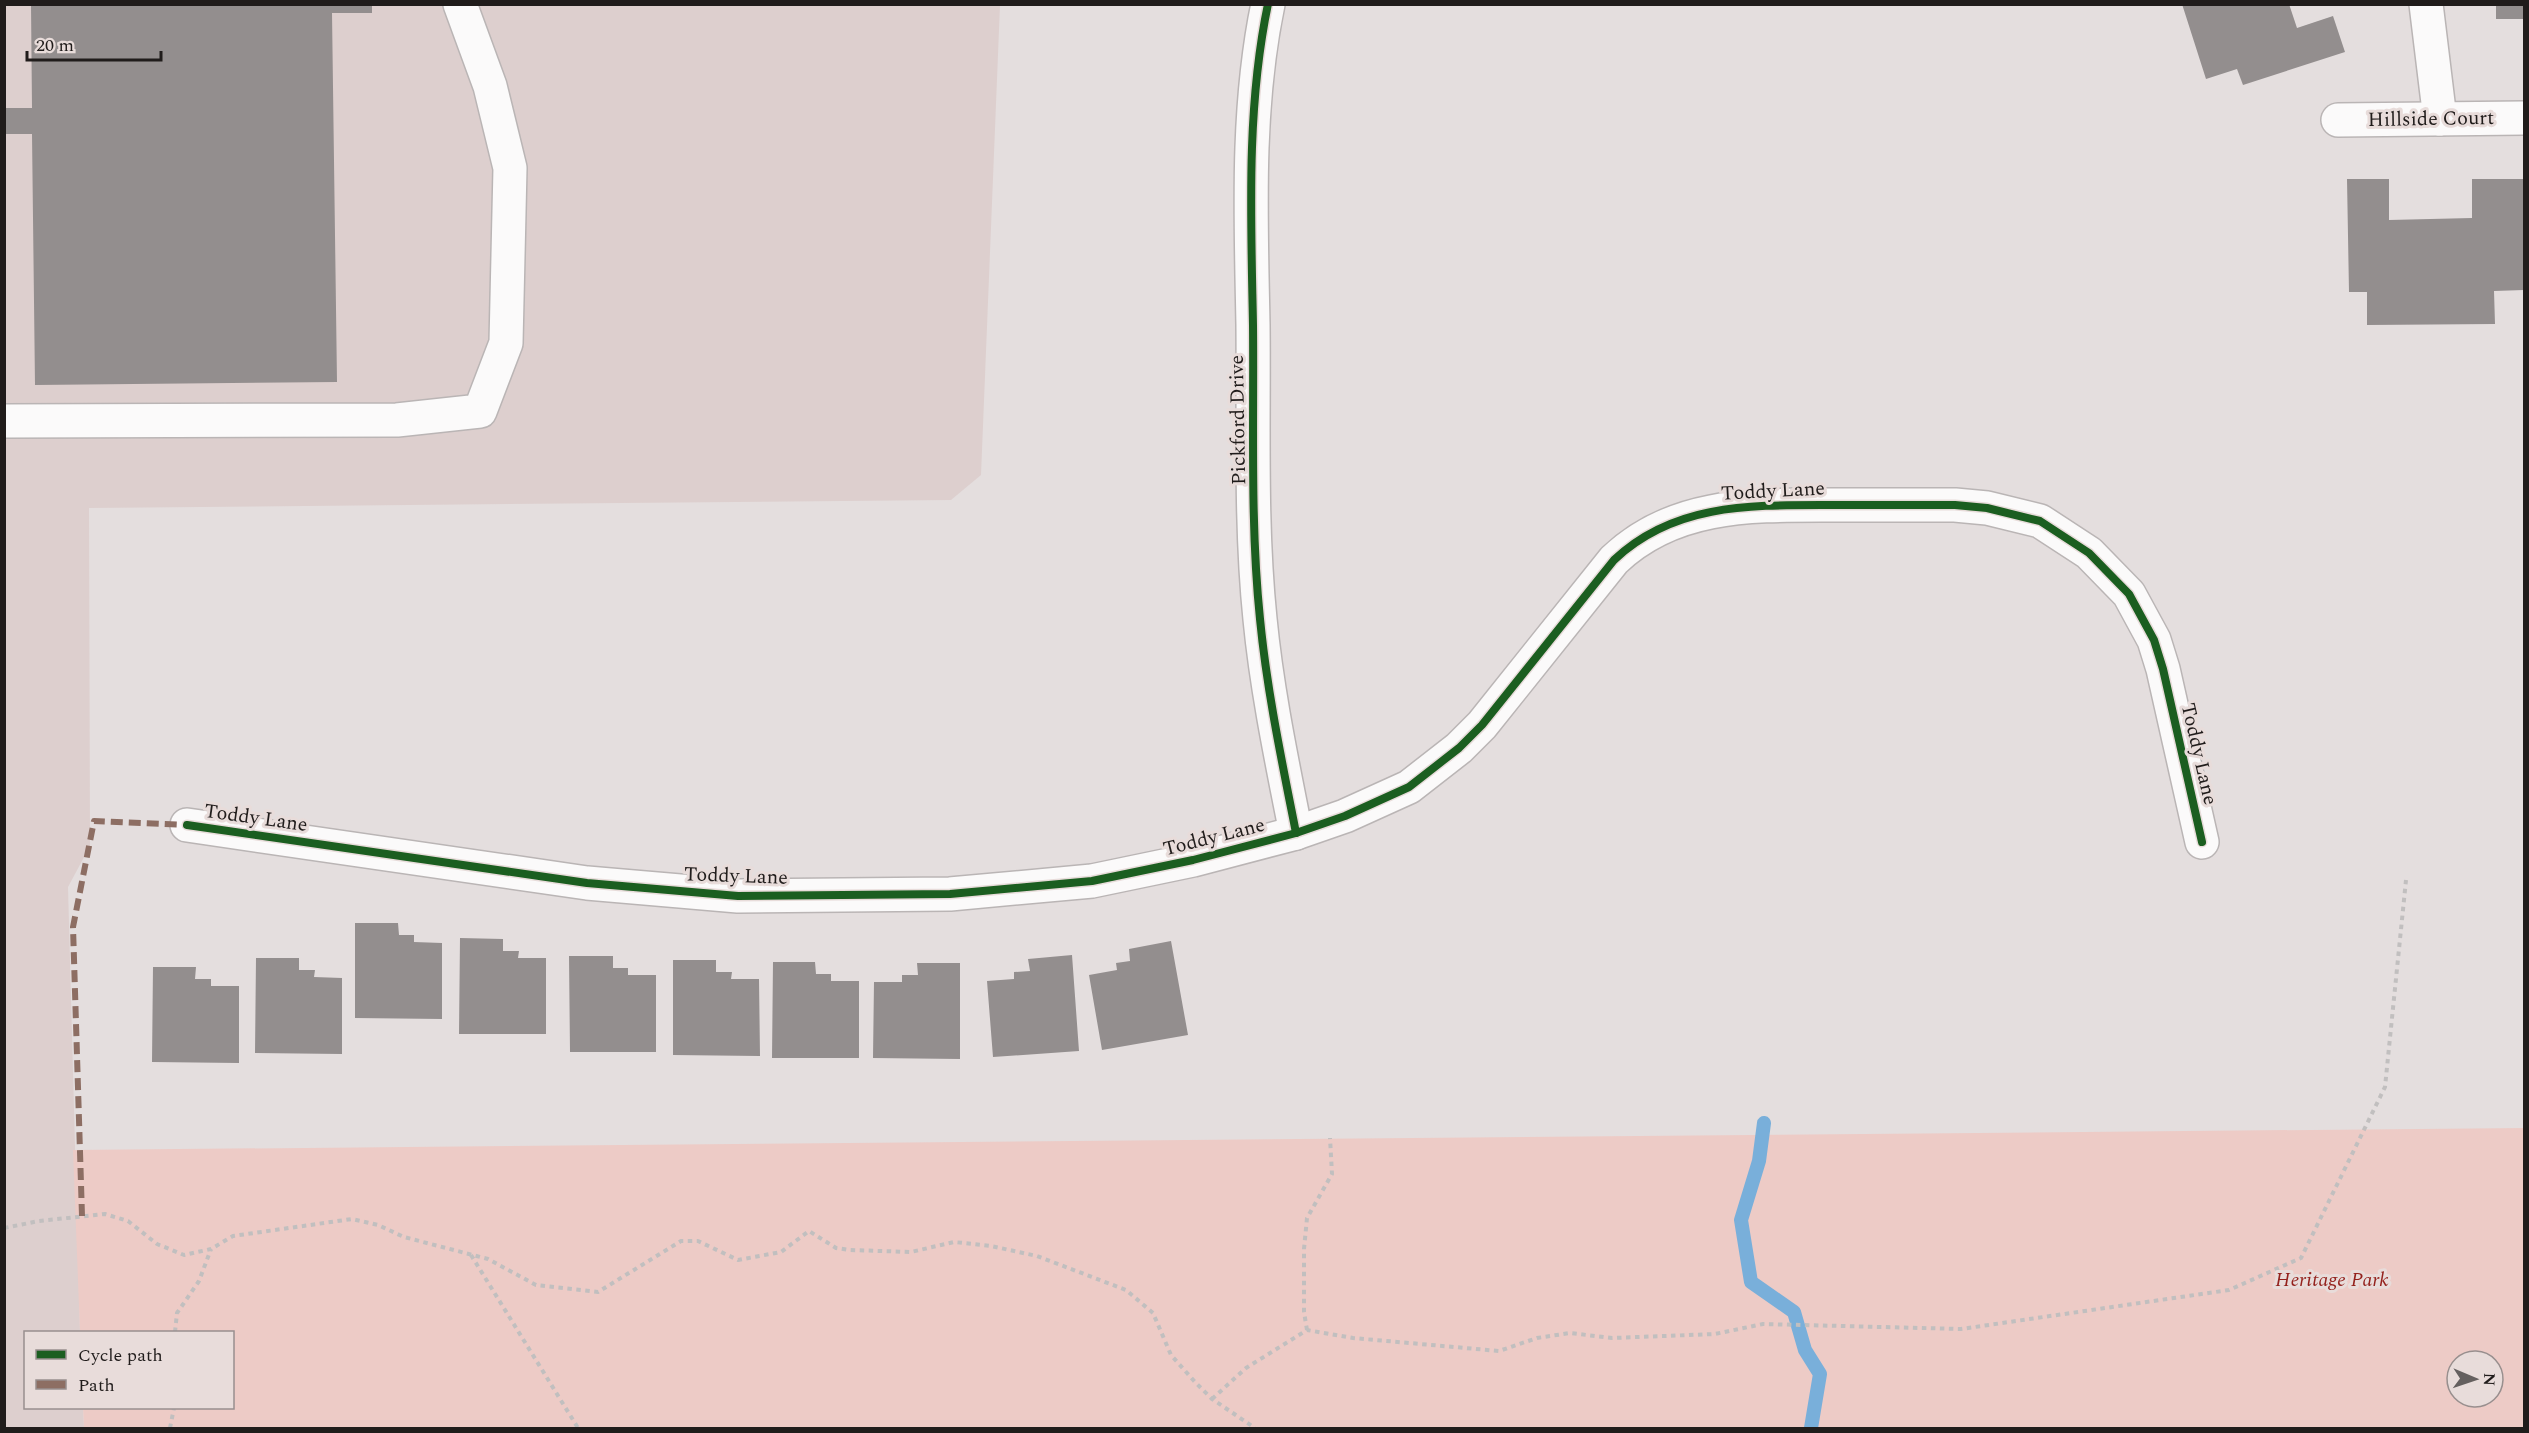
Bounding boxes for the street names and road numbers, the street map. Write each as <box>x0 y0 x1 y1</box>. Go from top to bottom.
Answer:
street label: Hillside Court <box>2367 103 2495 135</box>
street label: Pickford Drive <box>1222 355 1254 485</box>
street label: Toddy Lane <box>1720 473 1826 509</box>
street label: Toddy Lane <box>2173 700 2225 808</box>
street label: Toddy Lane <box>202 796 310 840</box>
street label: Toddy Lane <box>1160 810 1268 864</box>
street label: Toddy Lane <box>683 859 789 893</box>

